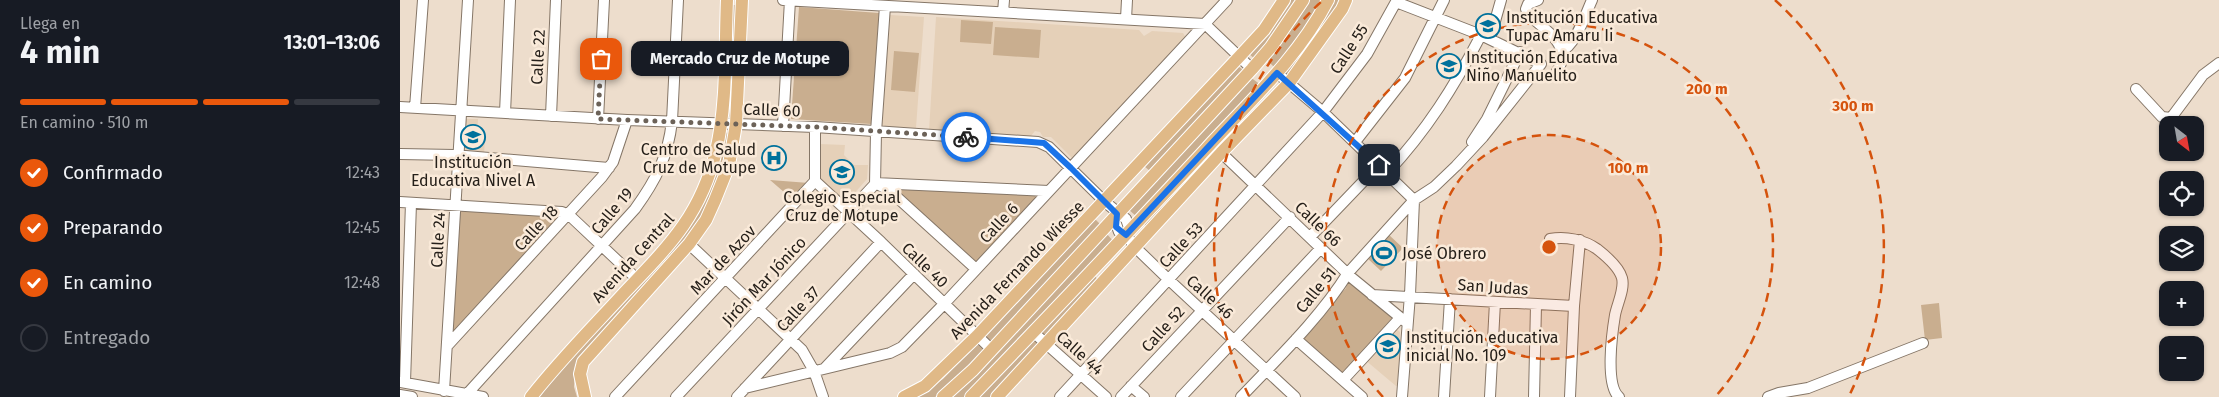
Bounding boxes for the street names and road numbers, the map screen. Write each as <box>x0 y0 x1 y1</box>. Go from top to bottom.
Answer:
street label: Calle 55 <box>1326 21 1372 77</box>
street label: Calle 22 <box>527 29 549 85</box>
street label: Calle 60 <box>743 100 801 120</box>
street label: Calle 19 <box>587 184 637 238</box>
street label: Avenida Fernando Wiesse <box>946 197 1088 343</box>
street label: Calle 66 <box>1291 197 1345 251</box>
street label: Calle 6 <box>976 199 1022 247</box>
street label: Calle 18 <box>510 201 562 255</box>
street label: Avenida Central <box>588 209 678 307</box>
street label: Calle 24 <box>427 211 449 268</box>
street label: Calle 53 <box>1155 218 1207 272</box>
street label: Mar de Azov <box>686 222 760 298</box>
street label: Jirón Mar Jónico <box>718 233 810 329</box>
street label: Calle 40 <box>898 238 952 292</box>
street label: Calle 51 <box>1292 263 1340 317</box>
street label: Calle 46 <box>1183 271 1237 323</box>
street label: San Judas <box>1457 275 1529 299</box>
street label: Calle 37 <box>772 283 824 335</box>
street label: Calle 52 <box>1137 302 1189 356</box>
street label: Calle 44 <box>1053 327 1108 379</box>

